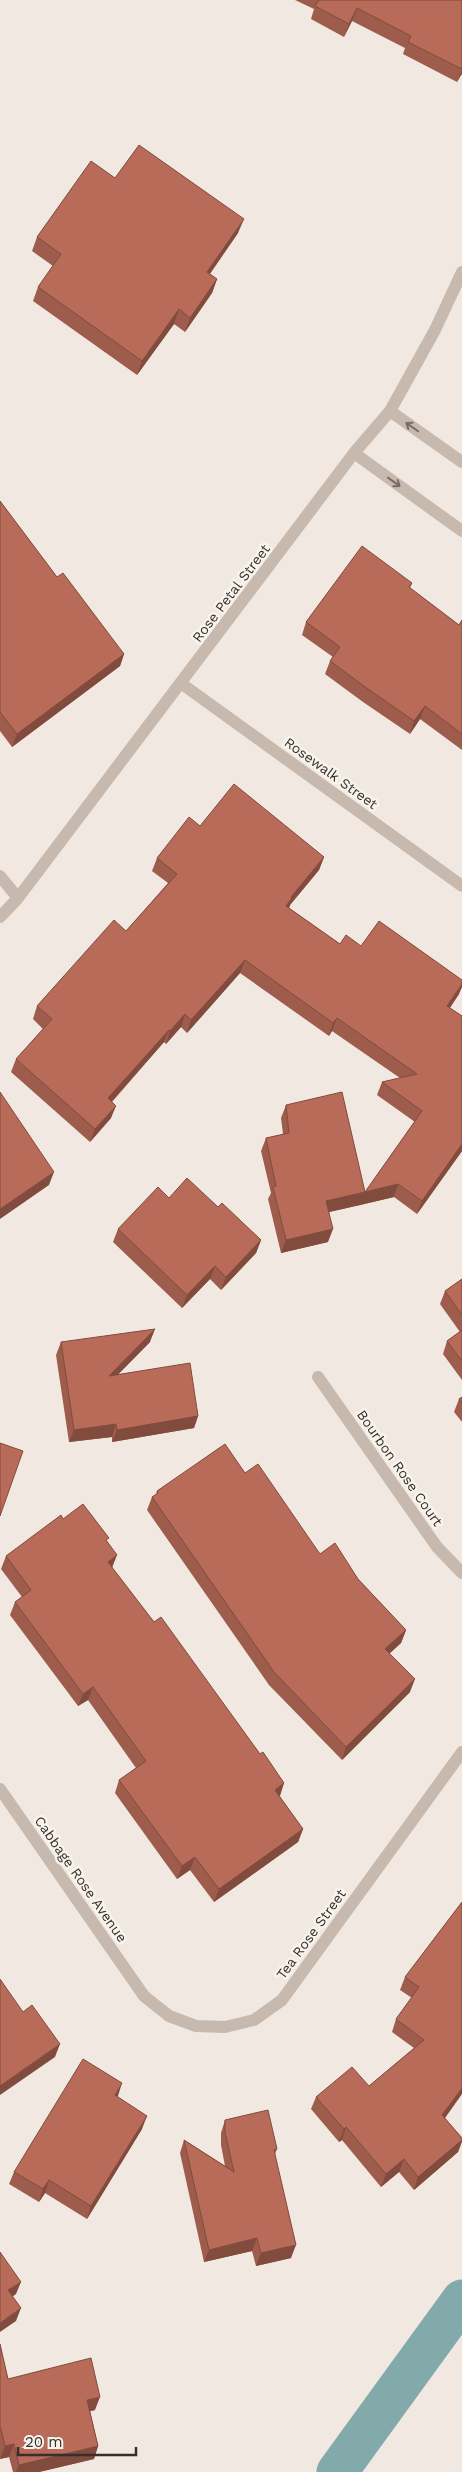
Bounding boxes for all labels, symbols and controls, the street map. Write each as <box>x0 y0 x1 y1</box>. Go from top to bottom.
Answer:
one-way arrow <box>405 422 419 432</box>
one-way arrow <box>387 477 401 487</box>
street label: Rose Petal Street <box>189 541 273 645</box>
street label: Rosewalk Street <box>281 734 381 812</box>
street label: Bourbon Rose Court <box>354 1407 446 1529</box>
street label: Cabbage Rose Avenue <box>31 1813 131 1945</box>
street label: Tea Rose Street <box>273 1886 349 1982</box>
scale bar <box>18 2424 135 2456</box>
text: 20 m <box>25 2433 63 2451</box>

